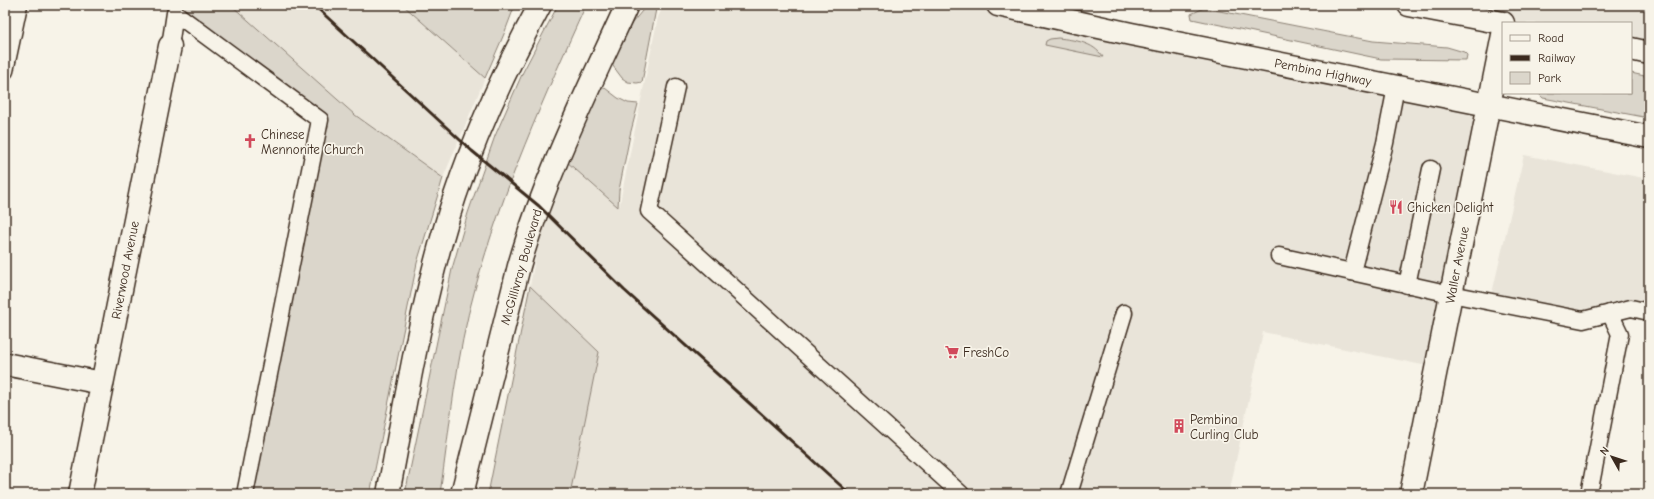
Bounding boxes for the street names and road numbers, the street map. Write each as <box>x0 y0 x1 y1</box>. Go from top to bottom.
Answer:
street label: Pembina Highway <box>1273 55 1373 89</box>
street label: McGillivray Boulevard <box>497 207 545 327</box>
street label: Riverwood Avenue <box>108 219 142 320</box>
street label: Waller Avenue <box>1442 225 1472 305</box>

